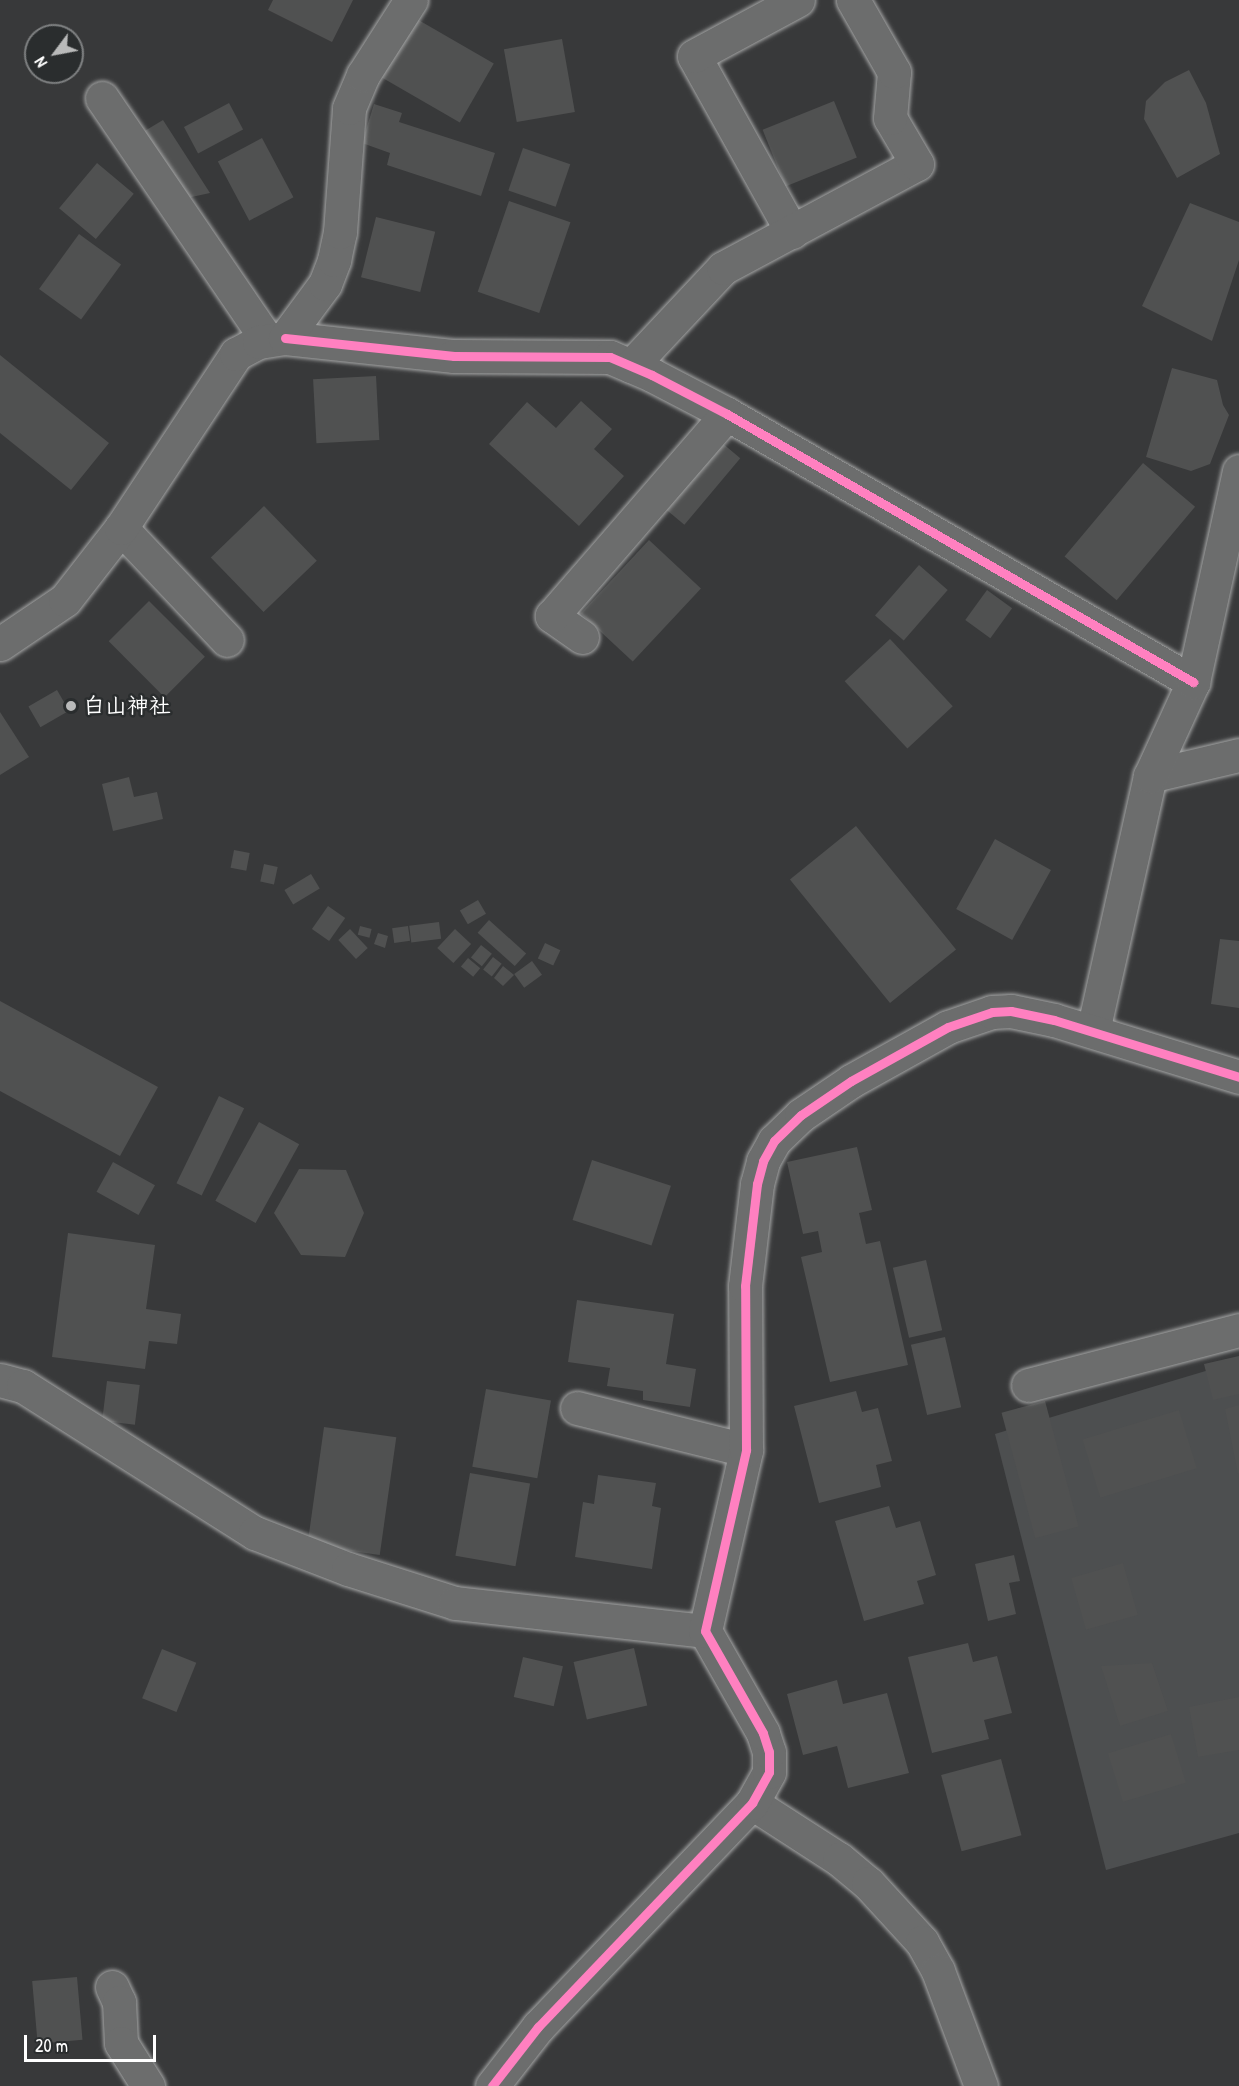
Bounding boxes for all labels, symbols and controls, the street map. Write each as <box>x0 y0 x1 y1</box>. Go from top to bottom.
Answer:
north arrow <box>24 24 84 84</box>
text: N <box>29 53 52 72</box>
place label: 白山神社 <box>83 693 171 719</box>
marker: 白山神社 <box>64 699 78 713</box>
scale bar <box>27 2023 159 2061</box>
text: 20 m <box>35 2033 68 2058</box>

